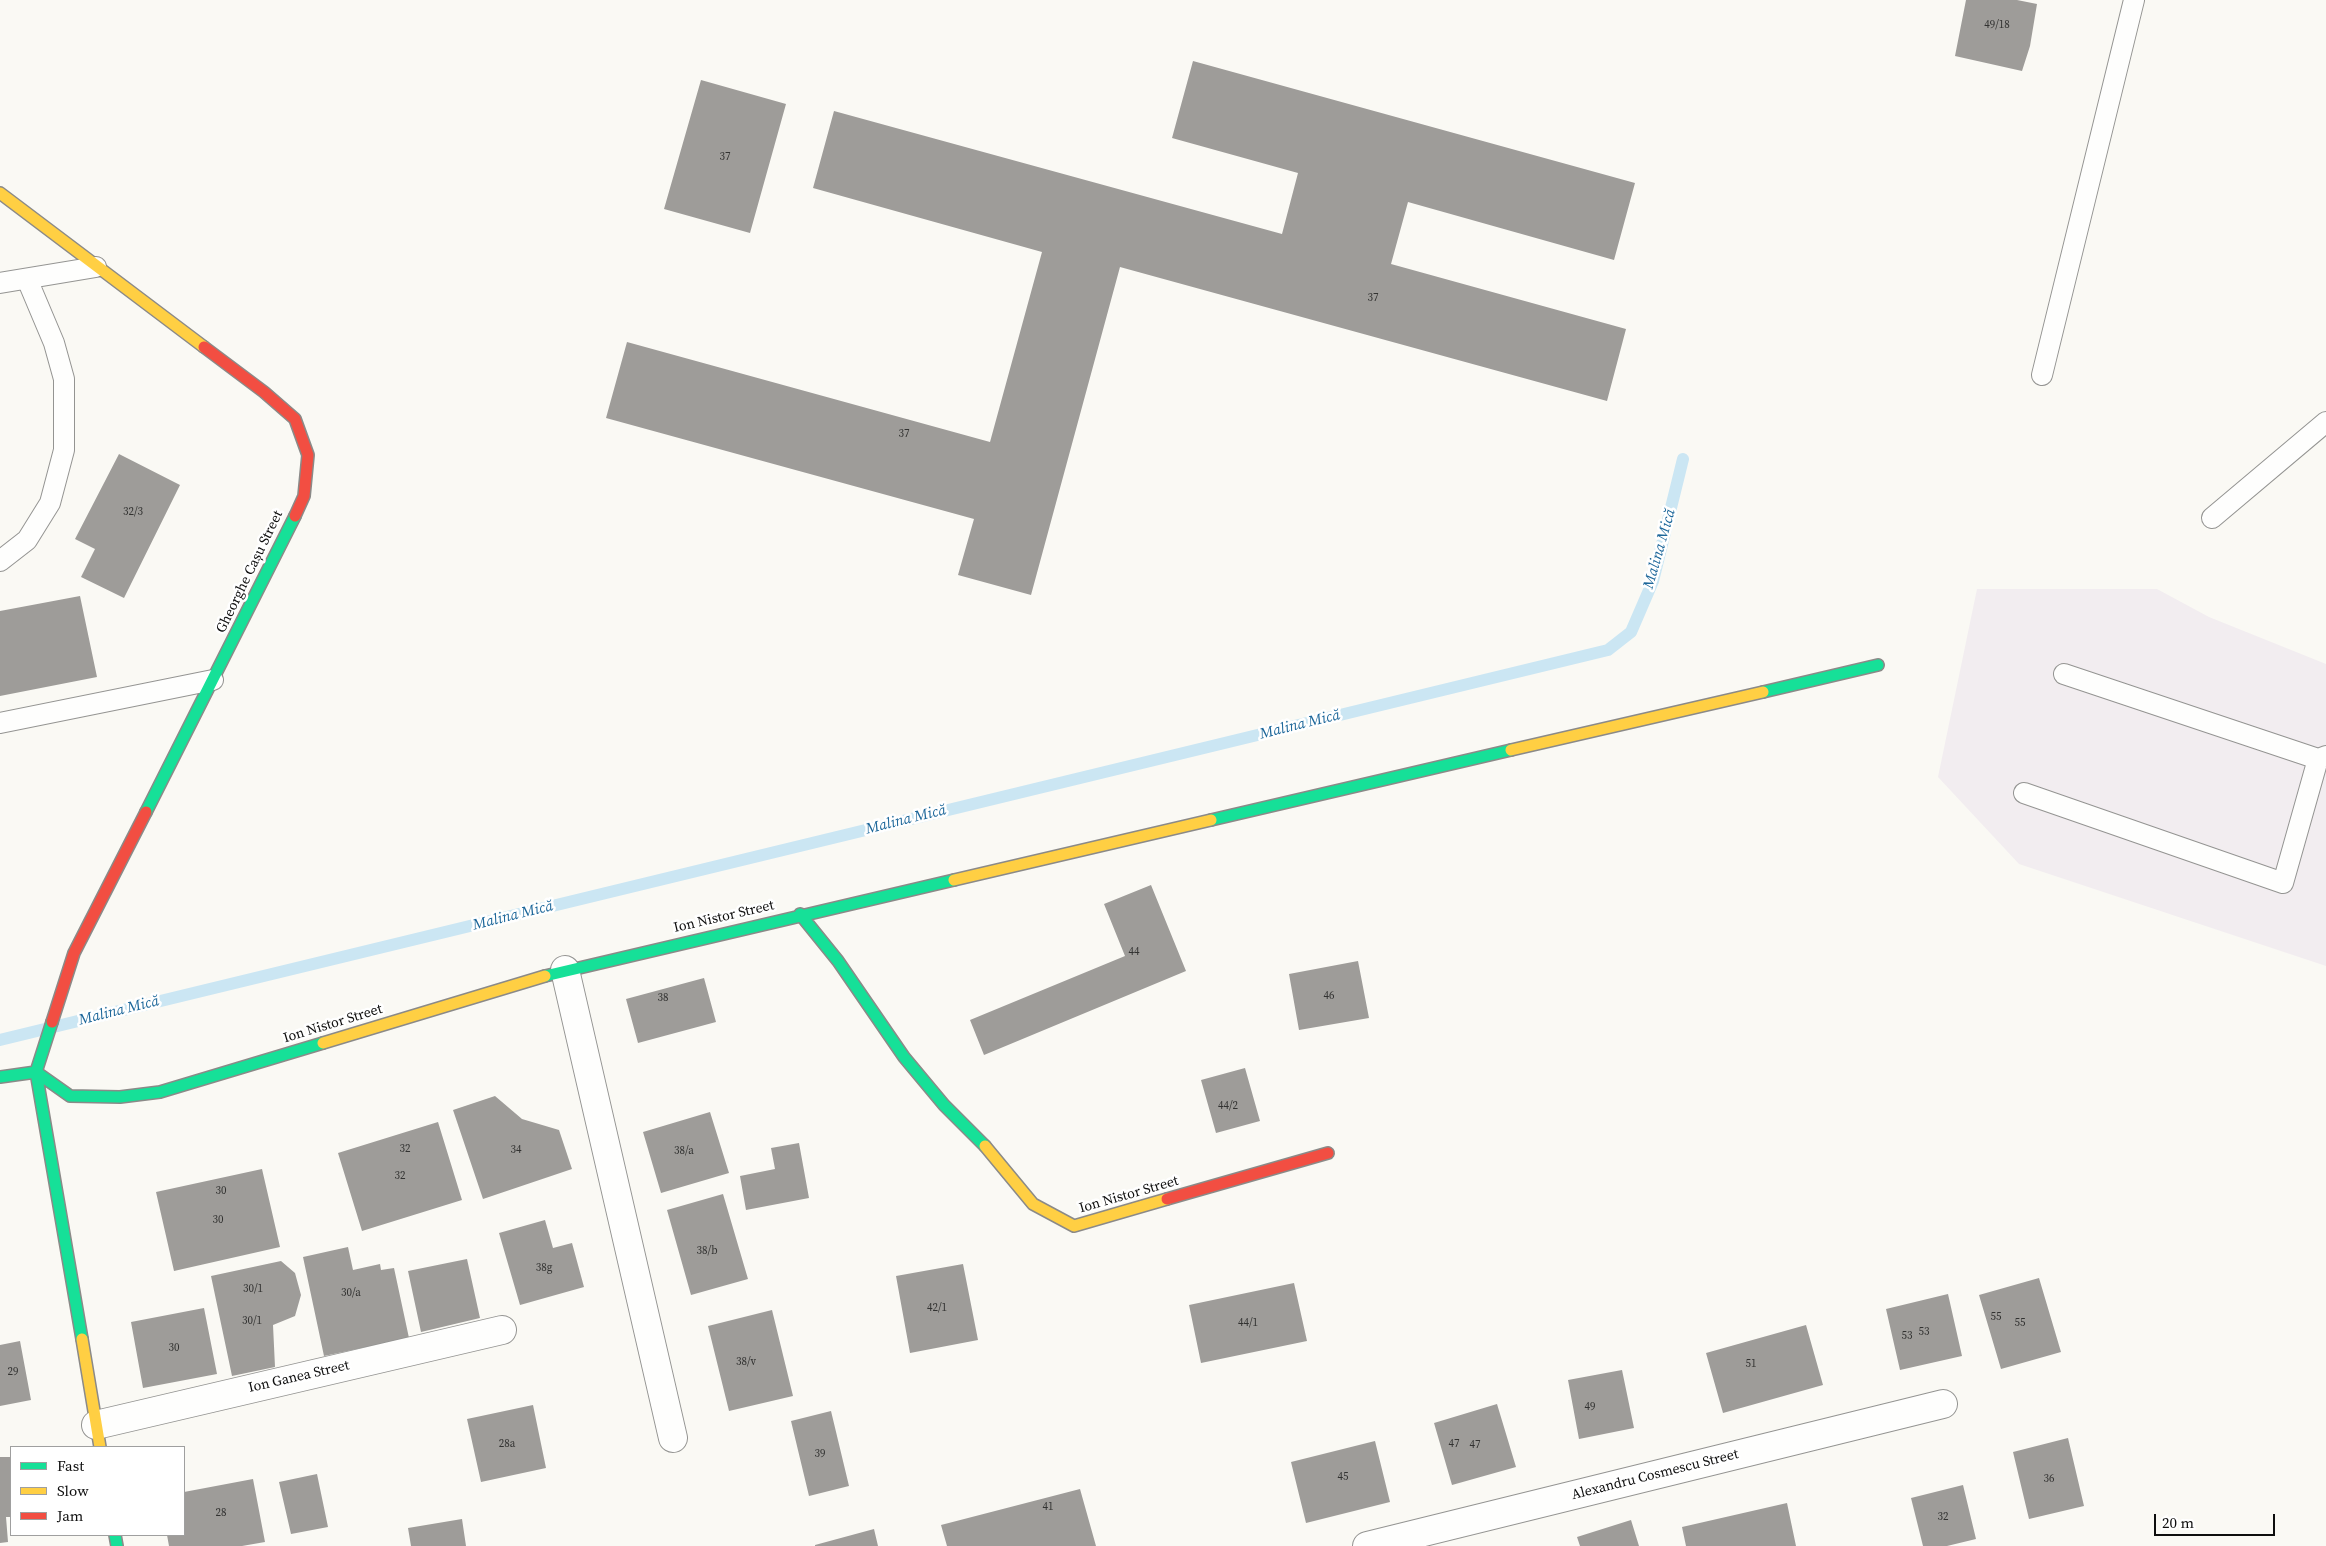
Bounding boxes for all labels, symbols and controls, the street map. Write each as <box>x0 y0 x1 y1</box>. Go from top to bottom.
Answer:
house number: 49/18 <box>1984 18 2010 32</box>
house number: 37 <box>720 150 730 164</box>
house number: 37 <box>1368 291 1378 305</box>
house number: 37 <box>899 427 909 441</box>
house number: 32/3 <box>123 505 143 519</box>
water label: Malina Mică <box>1640 507 1680 591</box>
street label: Gheorghe Cașu Street <box>213 508 287 636</box>
water label: Malina Mică <box>1258 706 1342 744</box>
water label: Malina Mică <box>864 801 948 839</box>
water label: Malina Mică <box>471 897 555 935</box>
street label: Ion Nistor Street <box>672 897 776 937</box>
house number: 44 <box>1129 945 1139 959</box>
house number: 46 <box>1324 989 1334 1003</box>
house number: 38 <box>658 991 668 1005</box>
water label: Malina Mică <box>77 992 161 1030</box>
street label: Ion Nistor Street <box>282 1001 384 1047</box>
house number: 44/2 <box>1218 1099 1238 1113</box>
house number: 32 <box>400 1142 410 1156</box>
house number: 34 <box>511 1143 521 1157</box>
house number: 38/a <box>674 1144 694 1158</box>
house number: 32 <box>395 1169 405 1183</box>
street label: Ion Nistor Street <box>1077 1173 1181 1217</box>
house number: 30 <box>216 1184 226 1198</box>
house number: 30 <box>213 1213 223 1227</box>
house number: 38/b <box>697 1244 717 1258</box>
house number: 38g <box>536 1261 552 1275</box>
house number: 30/1 <box>243 1282 263 1296</box>
house number: 30/a <box>341 1286 361 1300</box>
house number: 42/1 <box>927 1301 947 1315</box>
house number: 55 <box>1991 1310 2001 1324</box>
house number: 30/1 <box>242 1314 262 1328</box>
house number: 44/1 <box>1238 1316 1258 1330</box>
house number: 55 <box>2015 1316 2025 1330</box>
house number: 53 <box>1919 1325 1929 1339</box>
house number: 53 <box>1902 1329 1912 1343</box>
house number: 30 <box>169 1341 179 1355</box>
house number: 38/v <box>736 1355 756 1369</box>
street label: Ion Ganea Street <box>247 1357 351 1397</box>
house number: 51 <box>1746 1357 1756 1371</box>
house number: 29 <box>8 1365 18 1379</box>
house number: 49 <box>1585 1400 1595 1414</box>
house number: 28a <box>499 1437 515 1451</box>
house number: 47 <box>1449 1437 1459 1451</box>
house number: 47 <box>1470 1438 1480 1452</box>
legend <box>10 1446 185 1536</box>
street label: Alexandru Cosmescu Street <box>1570 1446 1740 1504</box>
house number: 39 <box>815 1447 825 1461</box>
text: Fast <box>57 1455 84 1476</box>
house number: 45 <box>1338 1470 1348 1484</box>
house number: 36 <box>2044 1472 2054 1486</box>
text: Slow <box>57 1480 89 1501</box>
house number: 41 <box>1043 1500 1053 1514</box>
scale bar <box>2156 1504 2277 1536</box>
text: Jam <box>57 1505 83 1526</box>
house number: 28 <box>216 1506 226 1520</box>
house number: 32 <box>1938 1510 1948 1524</box>
text: 20 m <box>2162 1512 2194 1533</box>

